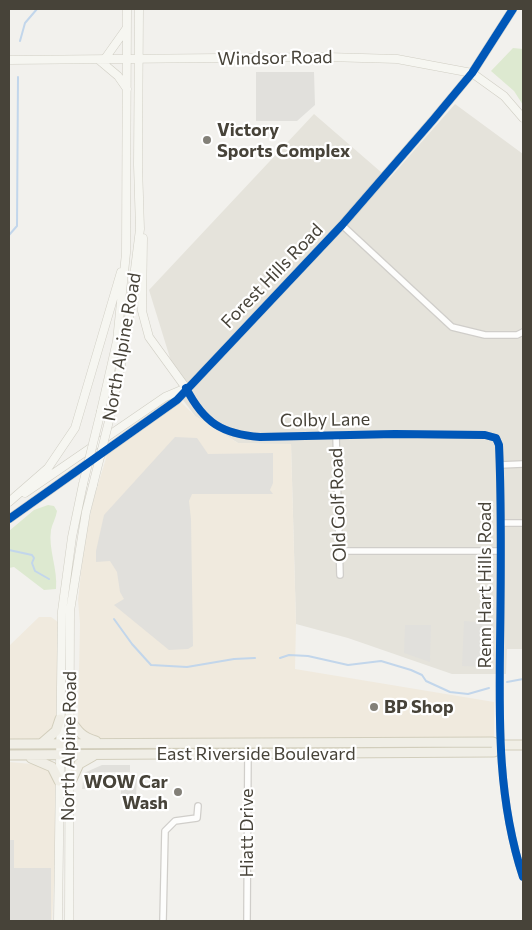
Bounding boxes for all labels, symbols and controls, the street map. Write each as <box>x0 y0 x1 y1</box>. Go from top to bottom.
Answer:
street label: Windsor Road <box>217 46 333 70</box>
place label: Victory Sports Complex <box>217 119 350 162</box>
marker: Victory Sports Complex <box>201 134 213 146</box>
street label: Forest Hills Road <box>217 219 327 333</box>
street label: North Alpine Road <box>98 271 146 423</box>
street label: Colby Lane <box>280 408 370 432</box>
street label: Old Golf Road <box>325 448 351 562</box>
street label: Renn Hart Hills Road <box>474 502 496 668</box>
street label: North Alpine Road <box>57 671 81 821</box>
place label: BP Shop <box>384 696 454 718</box>
marker: BP Shop <box>368 701 380 713</box>
street label: East Riverside Boulevard <box>156 743 356 765</box>
place label: WOW Car Wash <box>84 771 168 814</box>
marker: WOW Car Wash <box>172 786 184 798</box>
street label: Hiatt Drive <box>236 788 258 878</box>

